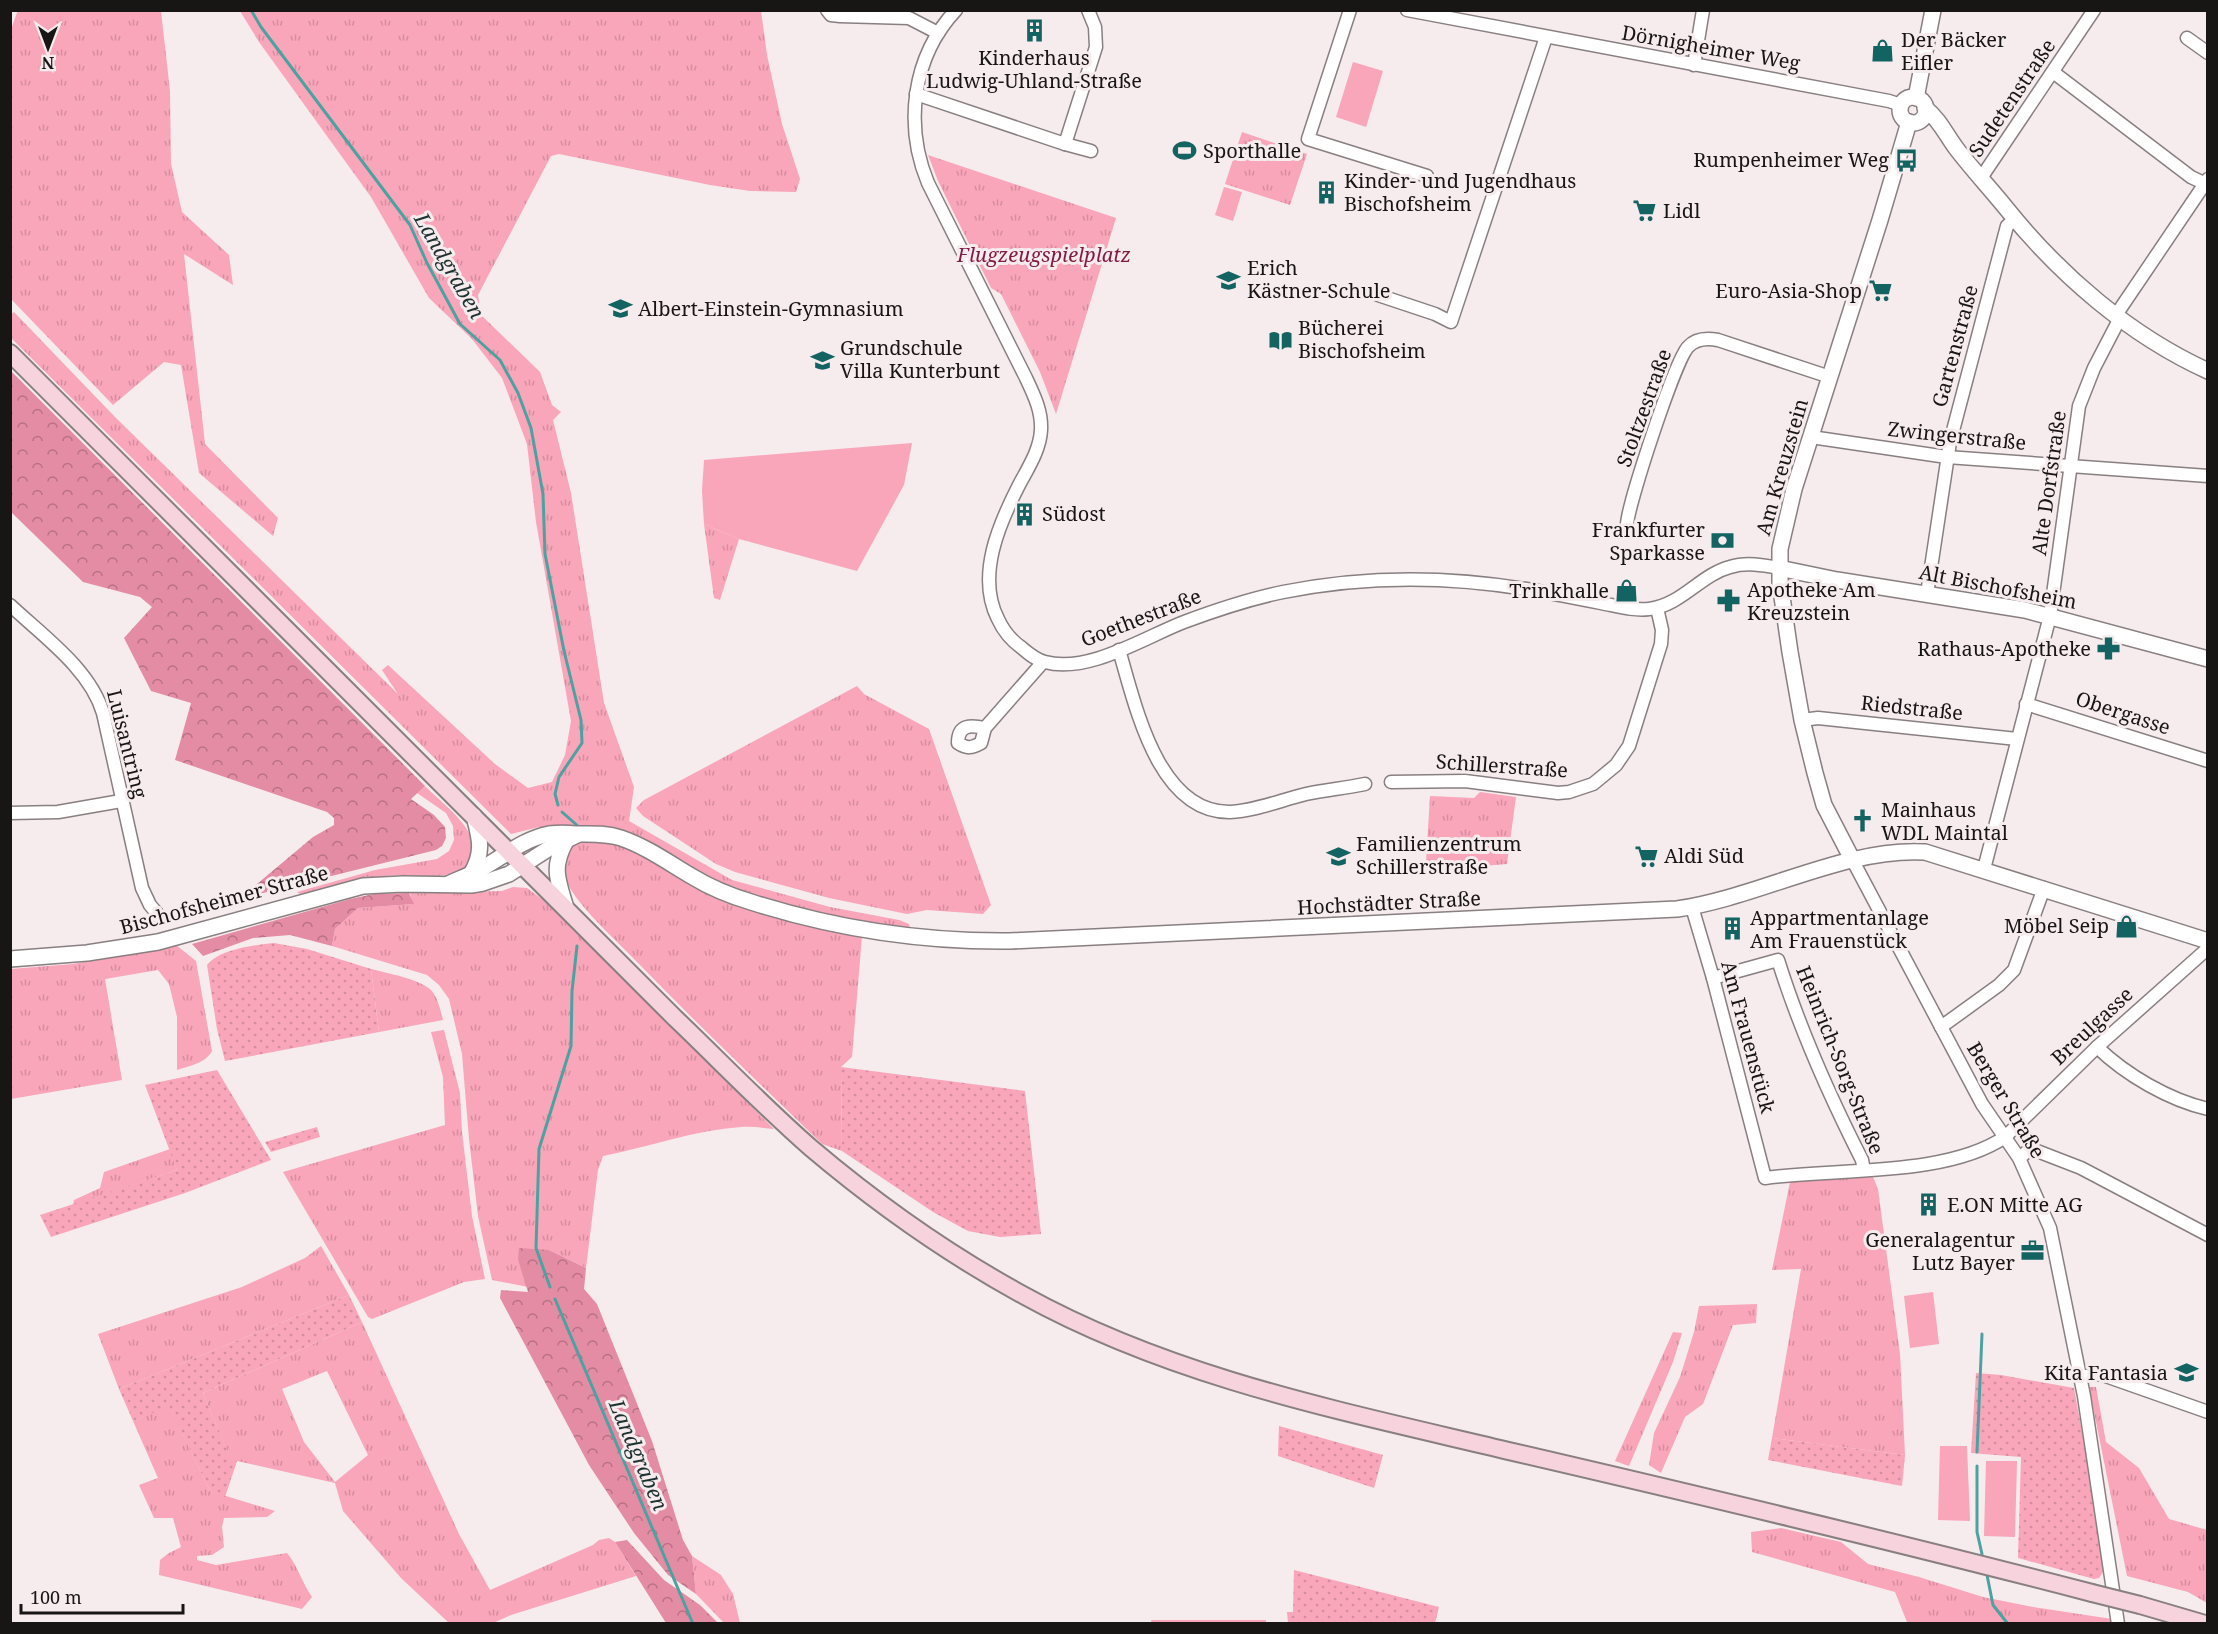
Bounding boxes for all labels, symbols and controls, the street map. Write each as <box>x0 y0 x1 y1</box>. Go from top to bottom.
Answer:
building icon: Kinderhaus Ludwig-Uhland-Straße <box>1021 17 1047 43</box>
north arrow <box>18 18 78 78</box>
street label: Dörnigheimer Weg <box>1620 19 1803 77</box>
place label: Der Bäcker Eifler <box>1901 26 2007 76</box>
street label: Sudetenstraße <box>1962 33 2061 162</box>
shop icon: Der Bäcker Eifler <box>1870 38 1896 64</box>
place label: Kinderhaus Ludwig-Uhland-Straße <box>926 44 1142 94</box>
text: N <box>41 52 54 74</box>
place label: Sporthalle <box>1203 137 1301 164</box>
sports icon: Sporthalle <box>1172 138 1198 164</box>
place label: Rumpenheimer Weg <box>1693 146 1889 173</box>
bus stop icon: Rumpenheimer Weg <box>1894 147 1920 173</box>
place label: Kinder- und Jugendhaus Bischofsheim <box>1344 167 1576 217</box>
building icon: Kinder- und Jugendhaus Bischofsheim <box>1313 180 1339 206</box>
place label: Lidl <box>1663 197 1700 224</box>
supermarket icon: Lidl <box>1632 198 1658 224</box>
water label: Landgraben <box>408 207 492 324</box>
park label: Flugzeugspielplatz <box>956 241 1131 268</box>
place label: Erich Kästner-Schule <box>1247 254 1391 304</box>
school or university icon: Erich Kästner-Schule <box>1216 267 1242 293</box>
place label: Euro-Asia-Shop <box>1715 277 1862 304</box>
supermarket icon: Euro-Asia-Shop <box>1867 278 1893 304</box>
street label: Gartenstraße <box>1925 282 1984 410</box>
place label: Albert-Einstein-Gymnasium <box>638 295 904 322</box>
school or university icon: Albert-Einstein-Gymnasium <box>607 296 633 322</box>
place label: Bücherei Bischofsheim <box>1298 314 1426 364</box>
library icon: Bücherei Bischofsheim <box>1267 327 1293 353</box>
place label: Grundschule Villa Kunterbunt <box>840 334 1000 384</box>
street label: Stoltzestraße <box>1610 345 1677 471</box>
school or university icon: Grundschule Villa Kunterbunt <box>809 347 835 373</box>
street label: Am Kreuzstein <box>1749 395 1814 539</box>
street label: Alte Dorfstraße <box>2025 409 2072 557</box>
street label: Zwingerstraße <box>1886 415 2028 456</box>
place label: Südost <box>1042 500 1105 527</box>
building icon: Südost <box>1011 501 1037 527</box>
place label: Frankfurter Sparkasse <box>1592 516 1706 566</box>
bank icon: Frankfurter Sparkasse <box>1710 528 1736 554</box>
street label: Alt Bischofsheim <box>1917 558 2079 615</box>
place label: Apotheke Am Kreuzstein <box>1747 576 1876 626</box>
place label: Trinkhalle <box>1509 577 1609 604</box>
shop icon: Trinkhalle <box>1614 578 1640 604</box>
street label: Goethestraße <box>1077 582 1205 653</box>
pharmacy icon: Apotheke Am Kreuzstein <box>1716 588 1742 614</box>
place label: Rathaus-Apotheke <box>1917 635 2091 662</box>
pharmacy icon: Rathaus-Apotheke <box>2096 636 2122 662</box>
street label: Obergasse <box>2072 685 2174 741</box>
street label: Luisantring <box>101 687 154 801</box>
street label: Riedstraße <box>1860 689 1964 726</box>
street label: Schillerstraße <box>1435 747 1569 784</box>
place label: Mainhaus WDL Maintal <box>1881 796 2008 846</box>
church icon: Mainhaus WDL Maintal <box>1850 808 1876 834</box>
place label: Familienzentrum Schillerstraße <box>1356 830 1522 880</box>
place label: Aldi Süd <box>1664 842 1744 869</box>
school or university icon: Familienzentrum Schillerstraße <box>1325 843 1351 869</box>
supermarket icon: Aldi Süd <box>1633 843 1659 869</box>
street label: Bischofsheimer Straße <box>117 859 331 940</box>
street label: Hochstädter Straße <box>1297 884 1481 921</box>
place label: Appartmentanlage Am Frauenstück <box>1750 904 1929 954</box>
place label: Möbel Seip <box>2004 912 2109 939</box>
shop icon: Möbel Seip <box>2114 913 2140 939</box>
building icon: Appartmentanlage Am Frauenstück <box>1719 916 1745 942</box>
street label: Am Frauenstück <box>1715 958 1782 1116</box>
street label: Heinrich-Sorg-Straße <box>1790 962 1891 1158</box>
street label: Breulgasse <box>2045 981 2138 1071</box>
street label: Berger Straße <box>1961 1037 2052 1163</box>
place label: E.ON Mitte AG <box>1947 1191 2082 1218</box>
building icon: E.ON Mitte AG <box>1916 1192 1942 1218</box>
place label: Generalagentur Lutz Bayer <box>1865 1226 2016 1276</box>
office icon: Generalagentur Lutz Bayer <box>2020 1238 2046 1264</box>
place label: Kita Fantasia <box>2044 1359 2168 1386</box>
school or university icon: Kita Fantasia <box>2173 1360 2199 1386</box>
water label: Landgraben <box>603 1394 675 1515</box>
scale bar <box>21 1577 183 1615</box>
text: 100 m <box>30 1585 82 1609</box>

